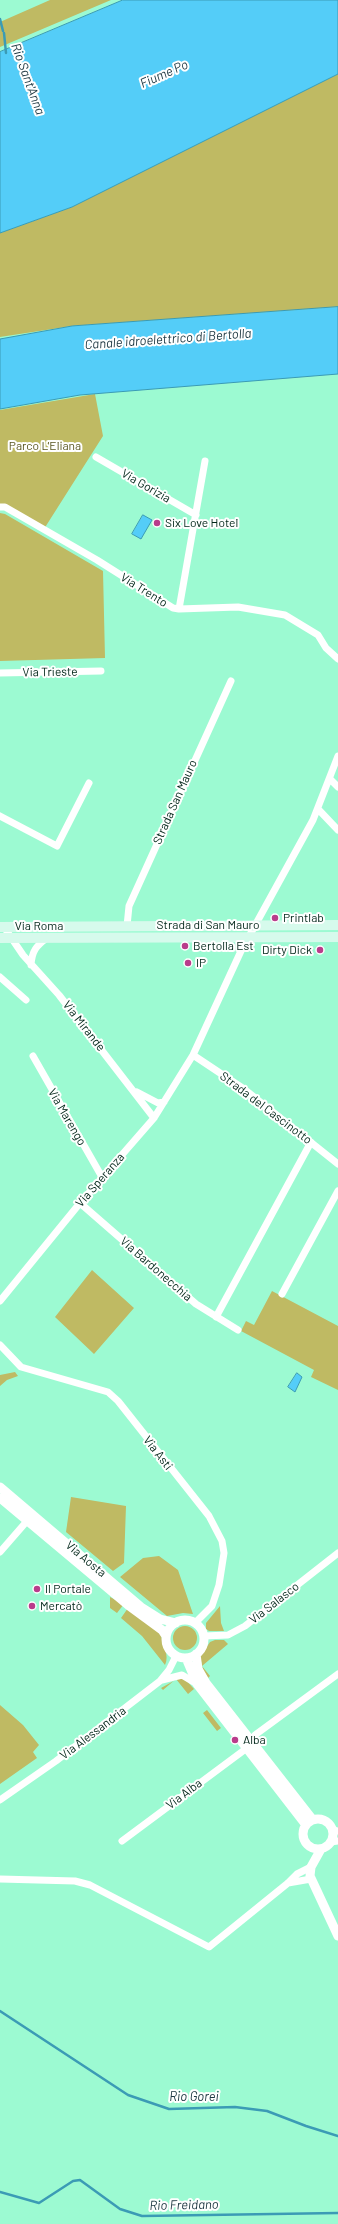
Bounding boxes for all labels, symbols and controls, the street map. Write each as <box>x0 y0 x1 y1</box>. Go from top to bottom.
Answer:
water label: Rio Sant'Anna <box>8 41 48 117</box>
water label: Fiume Po <box>138 57 190 91</box>
water label: Canale idroelettrico di Bertolla <box>84 325 252 353</box>
park label: Parco L'Eliana <box>9 439 81 453</box>
street label: Via Gorizia <box>119 466 173 506</box>
place label: Six Love Hotel <box>165 516 238 530</box>
marker: Six Love Hotel <box>152 518 162 528</box>
street label: Via Trento <box>118 570 170 610</box>
street label: Via Trieste <box>22 664 78 680</box>
street label: Strada San Mauro <box>150 758 200 846</box>
place label: Printlab <box>283 911 324 925</box>
marker: Printlab <box>270 913 280 923</box>
street label: Strada di San Mauro <box>157 918 259 932</box>
street label: Via Roma <box>15 919 63 933</box>
place label: Bertolla Est <box>193 939 254 953</box>
marker: Bertolla Est <box>180 941 190 951</box>
place label: Dirty Dick <box>262 943 312 957</box>
marker: Dirty Dick <box>315 945 325 955</box>
place label: IP <box>196 956 206 970</box>
marker: IP <box>183 958 193 968</box>
street label: Via Mirande <box>60 998 108 1054</box>
street label: Strada del Cascinotto <box>217 1069 315 1147</box>
street label: Via Marengo <box>45 1086 89 1148</box>
street label: Via Speranza <box>73 1150 127 1210</box>
street label: Via Bardonecchia <box>117 1234 195 1304</box>
street label: Via Asti <box>140 1433 176 1473</box>
street label: Via Aosta <box>63 1538 109 1580</box>
street label: Via Salasco <box>246 1579 302 1627</box>
place label: Il Portale <box>45 1582 91 1596</box>
marker: Il Portale <box>32 1584 42 1594</box>
place label: Mercatò <box>40 1599 82 1613</box>
marker: Mercatò <box>27 1601 37 1611</box>
street label: Via Alessandria <box>57 1703 129 1763</box>
place label: Alba <box>243 1733 266 1747</box>
marker: Alba <box>230 1735 240 1745</box>
street label: Via Alba <box>163 1776 205 1812</box>
water label: Rio Gorei <box>169 2089 219 2105</box>
water label: Rio Freidano <box>149 2197 219 2213</box>

